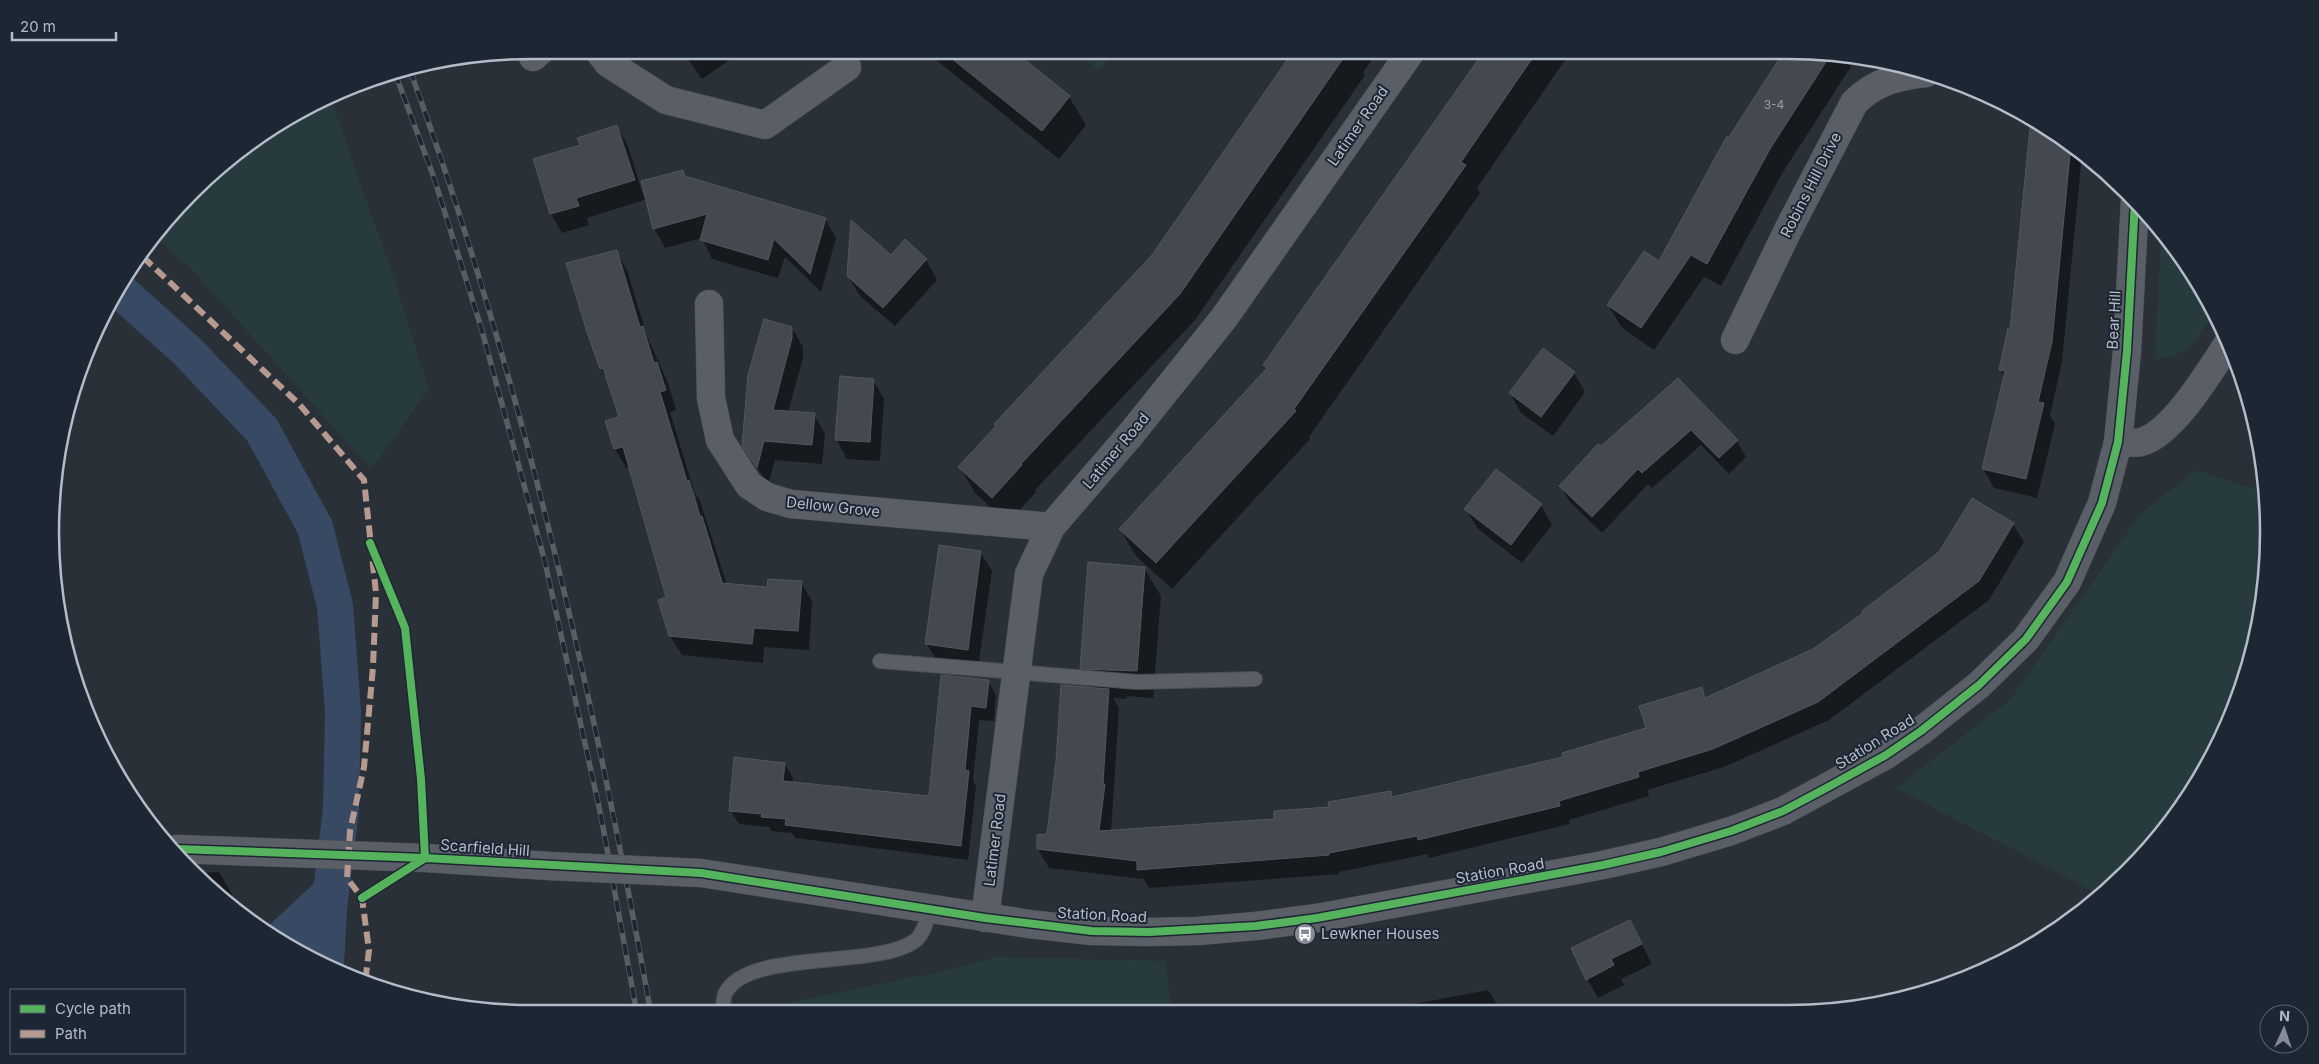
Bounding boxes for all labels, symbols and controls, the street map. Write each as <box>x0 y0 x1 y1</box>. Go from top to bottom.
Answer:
scale bar <box>12 10 116 42</box>
text: 20 m <box>20 17 56 36</box>
street label: Latimer Road <box>1323 82 1392 169</box>
house number: 3-4 <box>1764 97 1785 112</box>
street label: Robins Hill Drive <box>1776 129 1845 241</box>
street label: Bear Hill <box>2102 290 2125 350</box>
street label: Latimer Road <box>1078 409 1153 493</box>
street label: Dellow Grove <box>785 492 881 521</box>
street label: Station Road <box>1832 710 1918 773</box>
street label: Latimer Road <box>979 792 1010 887</box>
street label: Scarfield Hill <box>440 835 530 860</box>
street label: Station Road <box>1454 853 1546 888</box>
street label: Station Road <box>1057 903 1147 926</box>
bus stop icon: Lewkner Houses <box>1293 922 1317 946</box>
place label: Lewkner Houses <box>1321 924 1440 943</box>
legend <box>10 989 185 1054</box>
text: Cycle path <box>55 999 131 1018</box>
north arrow <box>2259 1004 2309 1054</box>
text: N <box>2279 1007 2290 1024</box>
text: Path <box>55 1024 87 1043</box>

